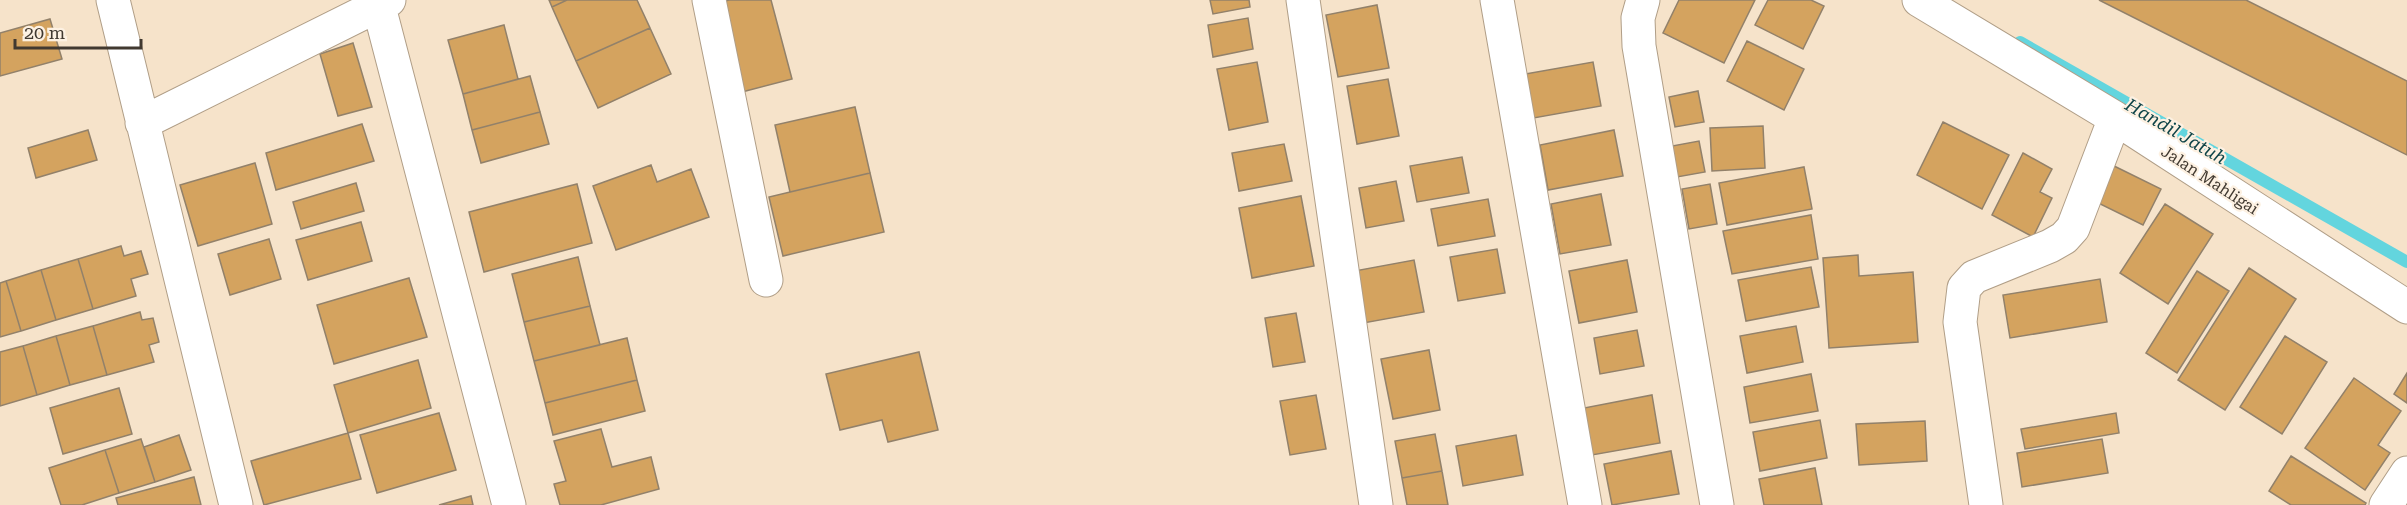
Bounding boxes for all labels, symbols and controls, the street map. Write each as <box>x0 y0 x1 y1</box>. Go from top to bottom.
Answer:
scale bar <box>15 12 141 50</box>
text: 20 m <box>24 22 65 43</box>
water label: Handil Jatuh <box>2121 93 2230 168</box>
street label: Jalan Mahligai <box>2158 142 2262 218</box>

